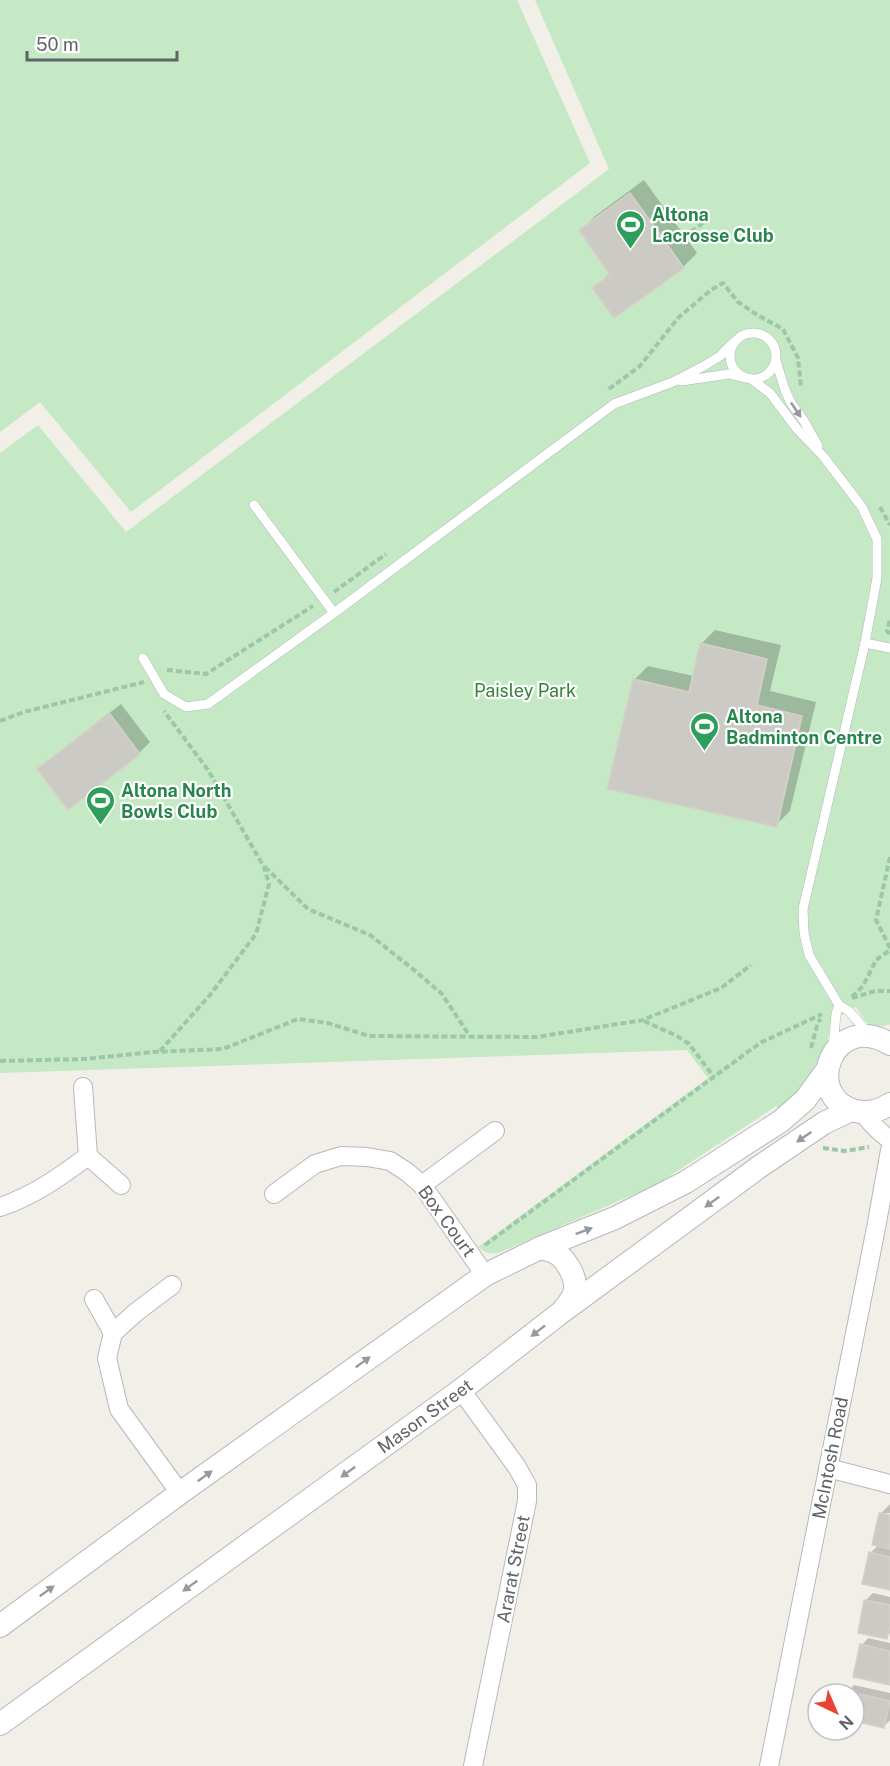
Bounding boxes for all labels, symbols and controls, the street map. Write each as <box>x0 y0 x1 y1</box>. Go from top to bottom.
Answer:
scale bar <box>27 24 177 62</box>
text: 50 m <box>36 34 79 55</box>
place label: Altona Lacrosse Club <box>652 204 774 246</box>
sports icon: Altona Lacrosse Club <box>615 208 647 250</box>
one-way arrow <box>790 401 802 417</box>
park label: Paisley Park <box>474 680 576 701</box>
place label: Altona Badminton Centre <box>726 706 882 748</box>
sports icon: Altona Badminton Centre <box>689 710 721 752</box>
place label: Altona North Bowls Club <box>121 780 231 822</box>
sports icon: Altona North Bowls Club <box>84 784 116 826</box>
one-way arrow <box>796 1131 812 1143</box>
street label: Box Court <box>414 1181 480 1261</box>
one-way arrow <box>704 1196 720 1208</box>
one-way arrow <box>575 1226 593 1236</box>
one-way arrow <box>530 1324 546 1337</box>
one-way arrow <box>355 1357 371 1368</box>
street label: Mason Street <box>373 1374 477 1458</box>
street label: McIntosh Road <box>808 1395 852 1521</box>
one-way arrow <box>340 1466 356 1478</box>
one-way arrow <box>196 1470 212 1482</box>
street label: Ararat Street <box>492 1513 534 1625</box>
one-way arrow <box>182 1580 197 1592</box>
one-way arrow <box>39 1585 55 1597</box>
north arrow <box>806 1682 866 1742</box>
text: N <box>835 1711 857 1734</box>

